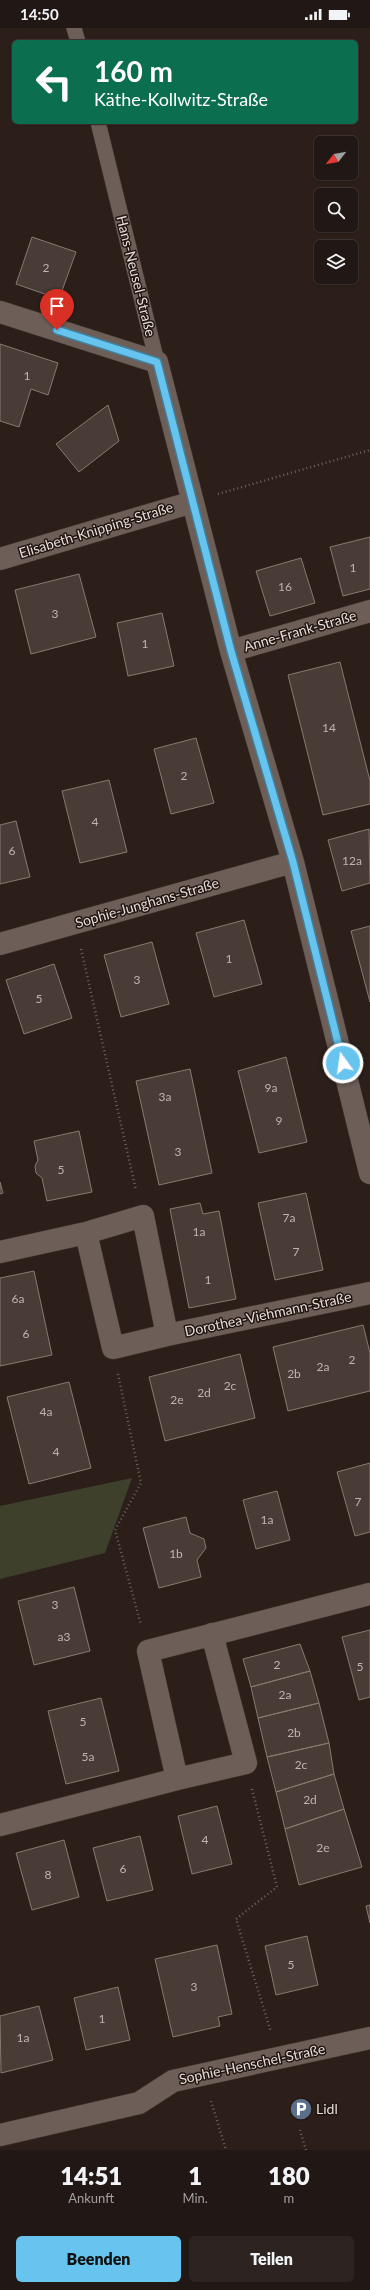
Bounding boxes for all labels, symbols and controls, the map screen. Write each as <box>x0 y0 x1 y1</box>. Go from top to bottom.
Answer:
text: 14:50 <box>20 5 59 23</box>
text: 160 m <box>94 54 173 88</box>
icon: left <box>28 56 80 108</box>
text: Käthe-Kollwitz-Straße <box>94 88 268 110</box>
north arrow <box>314 136 358 180</box>
map controls <box>314 136 358 284</box>
button: search <box>314 188 358 232</box>
street label: Hans-Neusel-Straße <box>113 214 160 338</box>
button: layers <box>314 240 358 284</box>
house number: 2 <box>43 260 50 275</box>
pin <box>40 289 74 330</box>
icon: arrive <box>46 295 68 317</box>
house number: 1 <box>24 368 31 383</box>
street label: Elisabeth-Knipping-Straße <box>17 498 175 561</box>
house number: 1 <box>350 560 357 575</box>
house number: 16 <box>278 579 292 594</box>
house number: 3 <box>52 606 59 621</box>
street label: Anne-Frank-Straße <box>242 606 358 655</box>
house number: 1 <box>142 636 149 651</box>
house number: 14 <box>322 720 336 735</box>
house number: 2 <box>181 768 188 783</box>
house number: 4 <box>92 814 99 829</box>
house number: 6 <box>9 843 16 858</box>
house number: 12a <box>342 853 362 868</box>
street label: Sophie-Junghans-Straße <box>73 874 221 931</box>
house number: 1 <box>226 951 233 966</box>
house number: 3 <box>134 972 141 987</box>
house number: 5 <box>36 991 43 1006</box>
position arrow <box>322 1042 364 1084</box>
house number: 9a <box>265 1080 277 1095</box>
house number: 3a <box>159 1089 171 1104</box>
house number: 9 <box>276 1113 283 1128</box>
house number: 3 <box>175 1144 182 1159</box>
house number: 5 <box>58 1162 65 1177</box>
house number: 7a <box>283 1210 295 1225</box>
house number: 1a <box>193 1224 205 1239</box>
house number: 7 <box>293 1244 300 1259</box>
house number: 1 <box>205 1272 212 1287</box>
street label: Dorothea-Viehmann-Straße <box>183 1288 353 1340</box>
house number: 6a <box>12 1291 24 1306</box>
house number: 6 <box>23 1326 30 1341</box>
house number: 2 <box>349 1352 356 1367</box>
house number: 2a <box>317 1359 329 1374</box>
house number: 2b <box>287 1366 301 1381</box>
house number: 2c <box>224 1378 237 1393</box>
house number: 2d <box>197 1385 211 1400</box>
house number: 2e <box>170 1392 184 1407</box>
house number: 4a <box>40 1404 52 1419</box>
house number: 4 <box>53 1444 60 1459</box>
house number: 7 <box>355 1494 362 1509</box>
house number: 1a <box>261 1512 273 1527</box>
house number: 1b <box>169 1546 183 1561</box>
house number: 3 <box>52 1597 59 1612</box>
house number: a3 <box>58 1629 70 1644</box>
house number: 2 <box>274 1657 281 1672</box>
house number: 5 <box>357 1659 364 1674</box>
house number: 2a <box>279 1687 291 1702</box>
house number: 5 <box>80 1714 87 1729</box>
house number: 2b <box>287 1725 301 1740</box>
house number: 5a <box>82 1749 94 1764</box>
house number: 2c <box>295 1757 308 1772</box>
house number: 2d <box>303 1792 317 1807</box>
house number: 4 <box>202 1832 209 1847</box>
house number: 2e <box>316 1840 330 1855</box>
house number: 6 <box>120 1861 127 1876</box>
house number: 8 <box>45 1867 52 1882</box>
house number: 5 <box>288 1957 295 1972</box>
house number: 3 <box>191 1979 198 1994</box>
house number: 1 <box>99 2011 106 2026</box>
house number: 1a <box>17 2030 29 2045</box>
street label: Sophie-Henschel-Straße <box>177 2040 327 2087</box>
parking icon: Lidl <box>288 2096 314 2122</box>
place label: Lidl <box>316 2100 338 2117</box>
text: 14:51 <box>60 2161 122 2190</box>
text: 1 <box>188 2161 202 2190</box>
text: 180 <box>268 2161 310 2190</box>
text: Ankunft <box>68 2190 114 2206</box>
text: Min. <box>182 2190 208 2206</box>
text: m <box>284 2190 294 2206</box>
button: Beenden <box>16 2236 181 2282</box>
button: Teilen <box>189 2236 354 2282</box>

